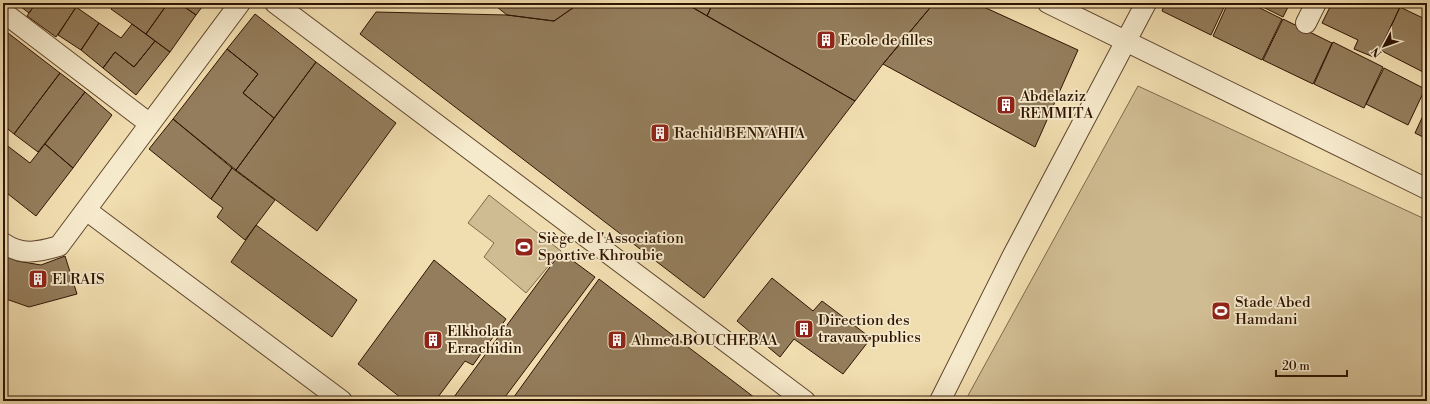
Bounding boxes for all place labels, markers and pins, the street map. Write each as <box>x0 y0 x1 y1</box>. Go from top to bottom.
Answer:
building icon: Ecole de filles <box>815 29 837 51</box>
place label: Ecole de filles <box>840 31 933 50</box>
place label: Abdelaziz REMMITA <box>1019 87 1094 123</box>
building icon: Abdelaziz REMMITA <box>995 94 1017 116</box>
building icon: Rachid BENYAHIA <box>649 122 671 144</box>
place label: Rachid BENYAHIA <box>674 124 806 143</box>
place label: Siège de l'Association Sportive Khroubie <box>538 229 684 265</box>
sports icon: Siège de l'Association Sportive Khroubie <box>513 236 535 258</box>
building icon: El RAIS <box>27 268 49 290</box>
place label: El RAIS <box>52 270 105 289</box>
place label: Stade Abed Hamdani <box>1235 293 1311 329</box>
sports icon: Stade Abed Hamdani <box>1210 300 1232 322</box>
place label: Direction des travaux publics <box>818 311 921 347</box>
building icon: Direction des travaux publics <box>793 318 815 340</box>
place label: Elkholafa Errachidin <box>447 322 522 358</box>
building icon: Elkholafa Errachidin <box>422 329 444 351</box>
building icon: Ahmed BOUCHEBAA <box>606 329 628 351</box>
place label: Ahmed BOUCHEBAA <box>630 331 778 350</box>

